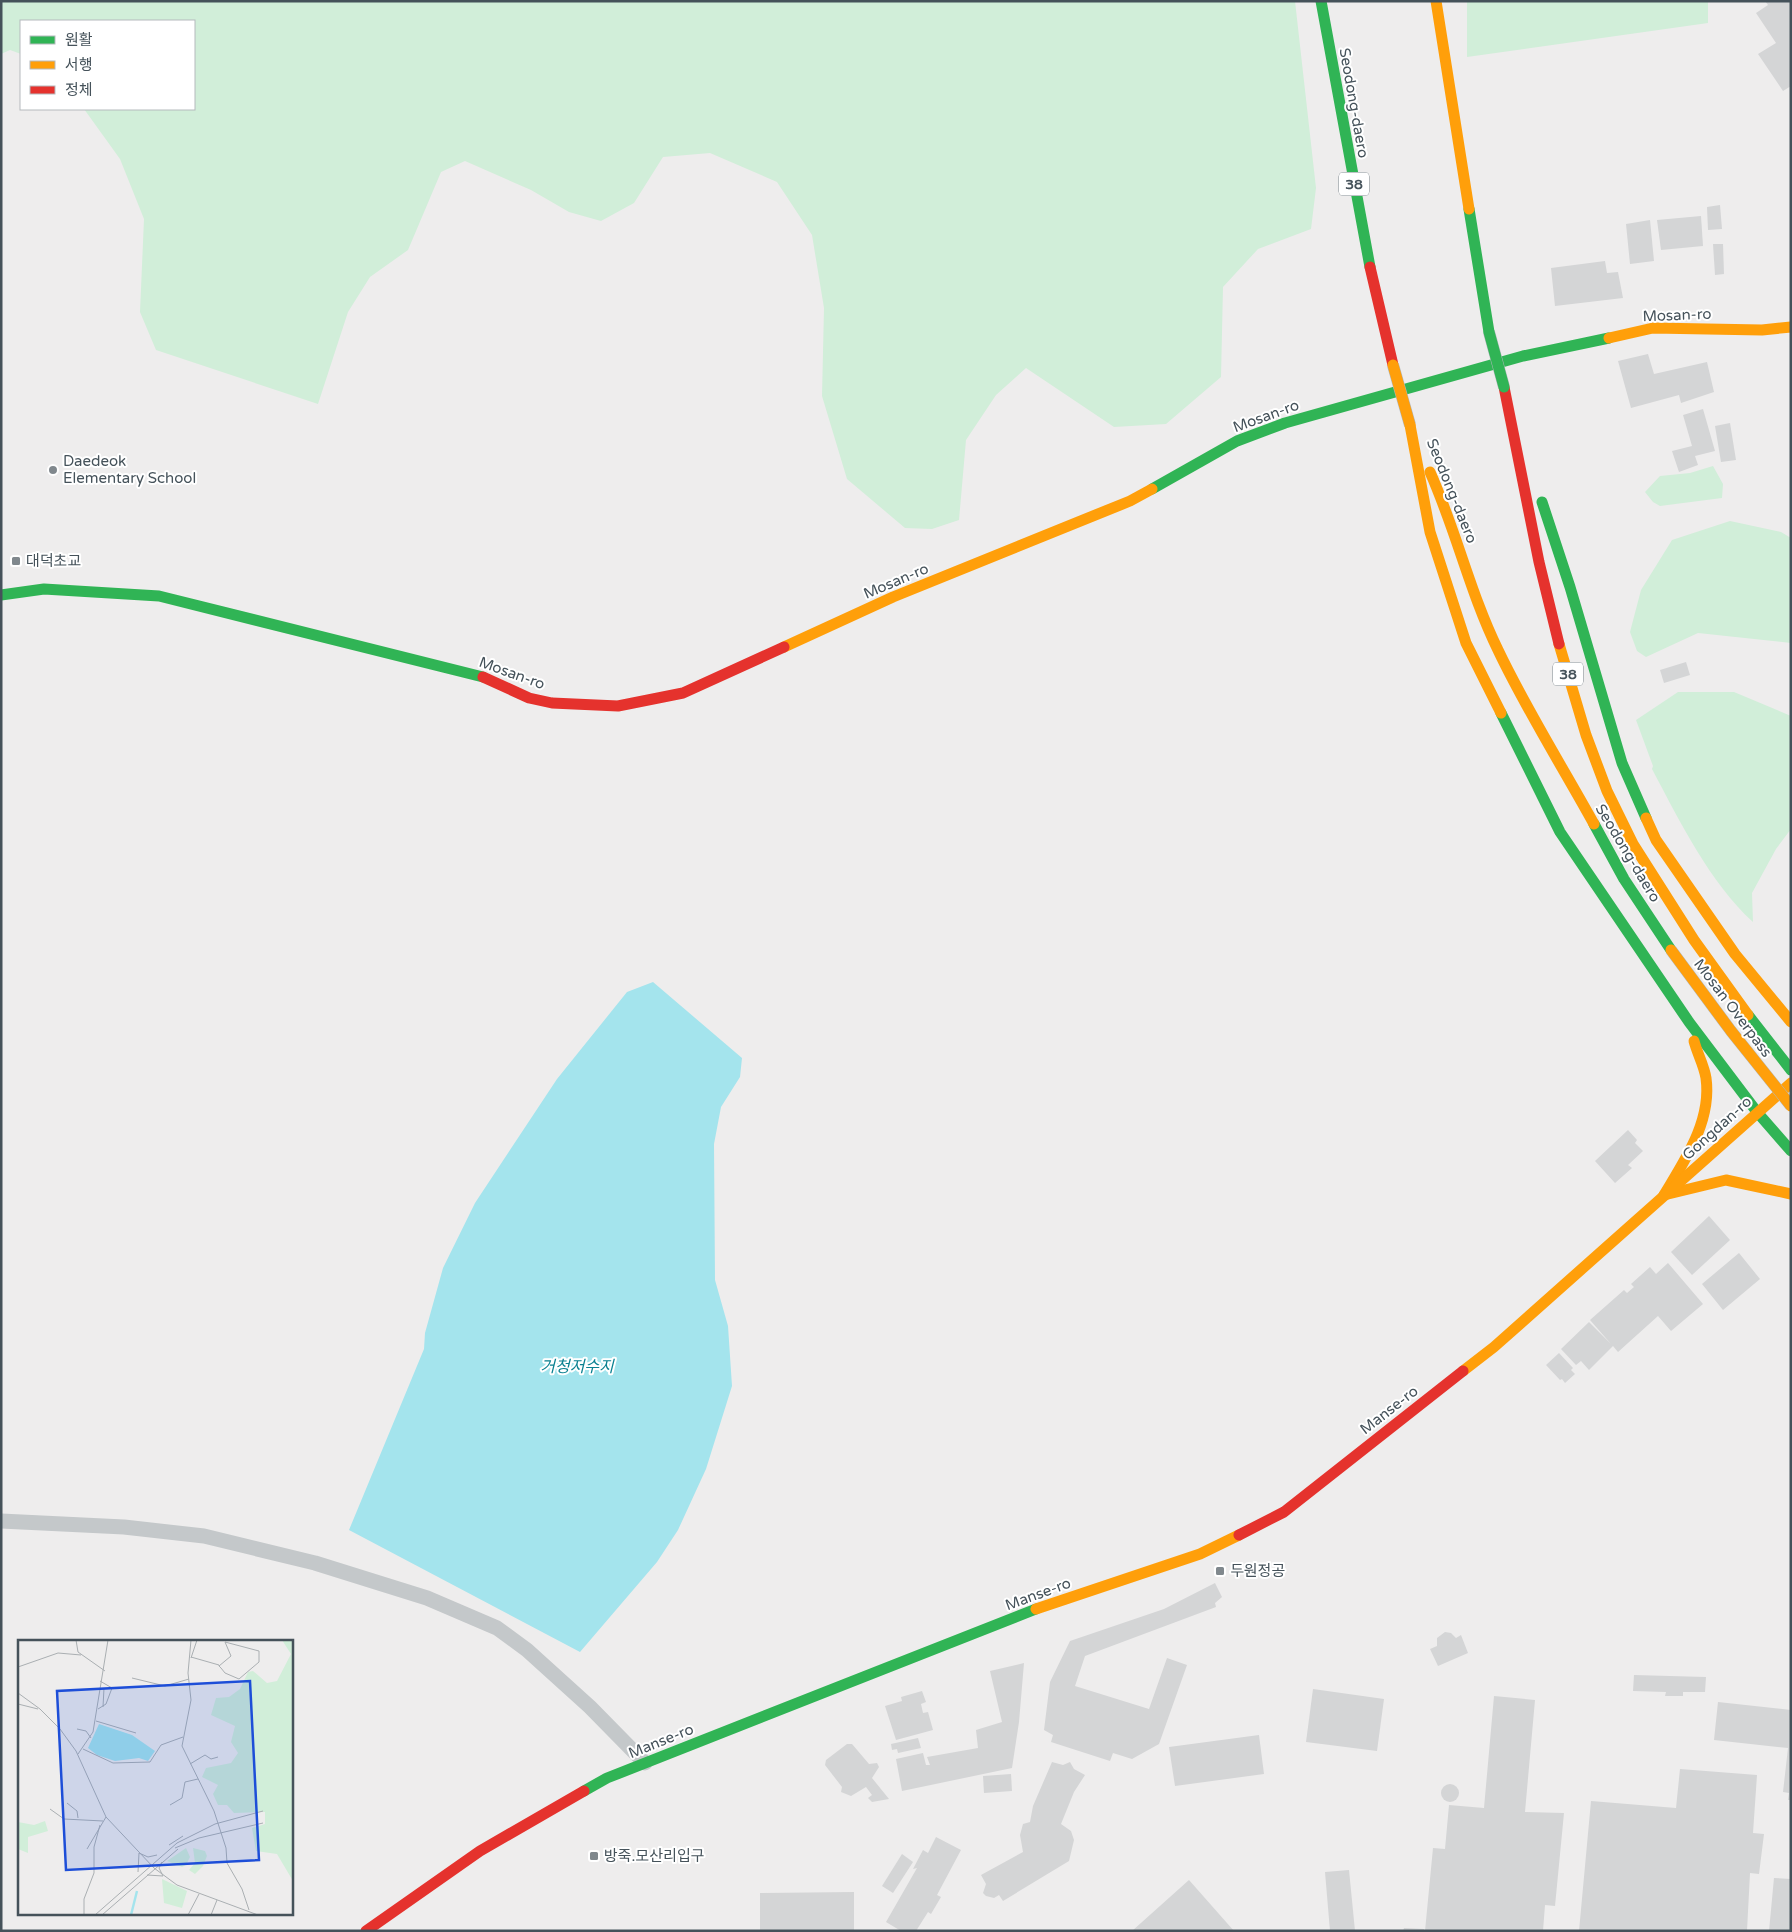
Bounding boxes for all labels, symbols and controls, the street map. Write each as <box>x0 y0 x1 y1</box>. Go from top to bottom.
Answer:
legend <box>20 20 195 110</box>
text: 원활 <box>65 31 93 49</box>
street label: Seodong-daero <box>1335 47 1373 159</box>
text: 서행 <box>65 56 93 74</box>
text: 정체 <box>65 81 93 99</box>
road number: 38 <box>1339 172 1369 195</box>
street label: Mosan-ro <box>1642 305 1712 325</box>
street label: Mosan-ro <box>1231 396 1301 436</box>
street label: Seodong-daero <box>1423 436 1481 546</box>
place label: Daedeok Elementary School <box>63 452 196 487</box>
marker: Daedeok Elementary School <box>47 464 59 476</box>
place label: 대덕초교 <box>26 552 81 570</box>
marker: 대덕초교 <box>10 555 22 567</box>
street label: Mosan-ro <box>861 559 931 603</box>
street label: Mosan-ro <box>477 653 547 693</box>
road number: 38 <box>1553 662 1583 686</box>
street label: Seodong-daero <box>1592 801 1664 905</box>
street label: Mosan Overpass <box>1690 955 1776 1061</box>
street label: Gongdan-ro <box>1679 1092 1755 1164</box>
water label: 거청저수지 <box>540 1357 615 1377</box>
street label: Manse-ro <box>1356 1382 1422 1438</box>
place label: 두원정공 <box>1230 1562 1285 1580</box>
marker: 두원정공 <box>1214 1565 1226 1577</box>
street label: Manse-ro <box>1003 1574 1073 1614</box>
inset map <box>18 1640 292 1914</box>
street label: Manse-ro <box>626 1720 696 1762</box>
place label: 방죽.모산리입구 <box>604 1847 705 1865</box>
marker: 방죽.모산리입구 <box>588 1850 600 1862</box>

